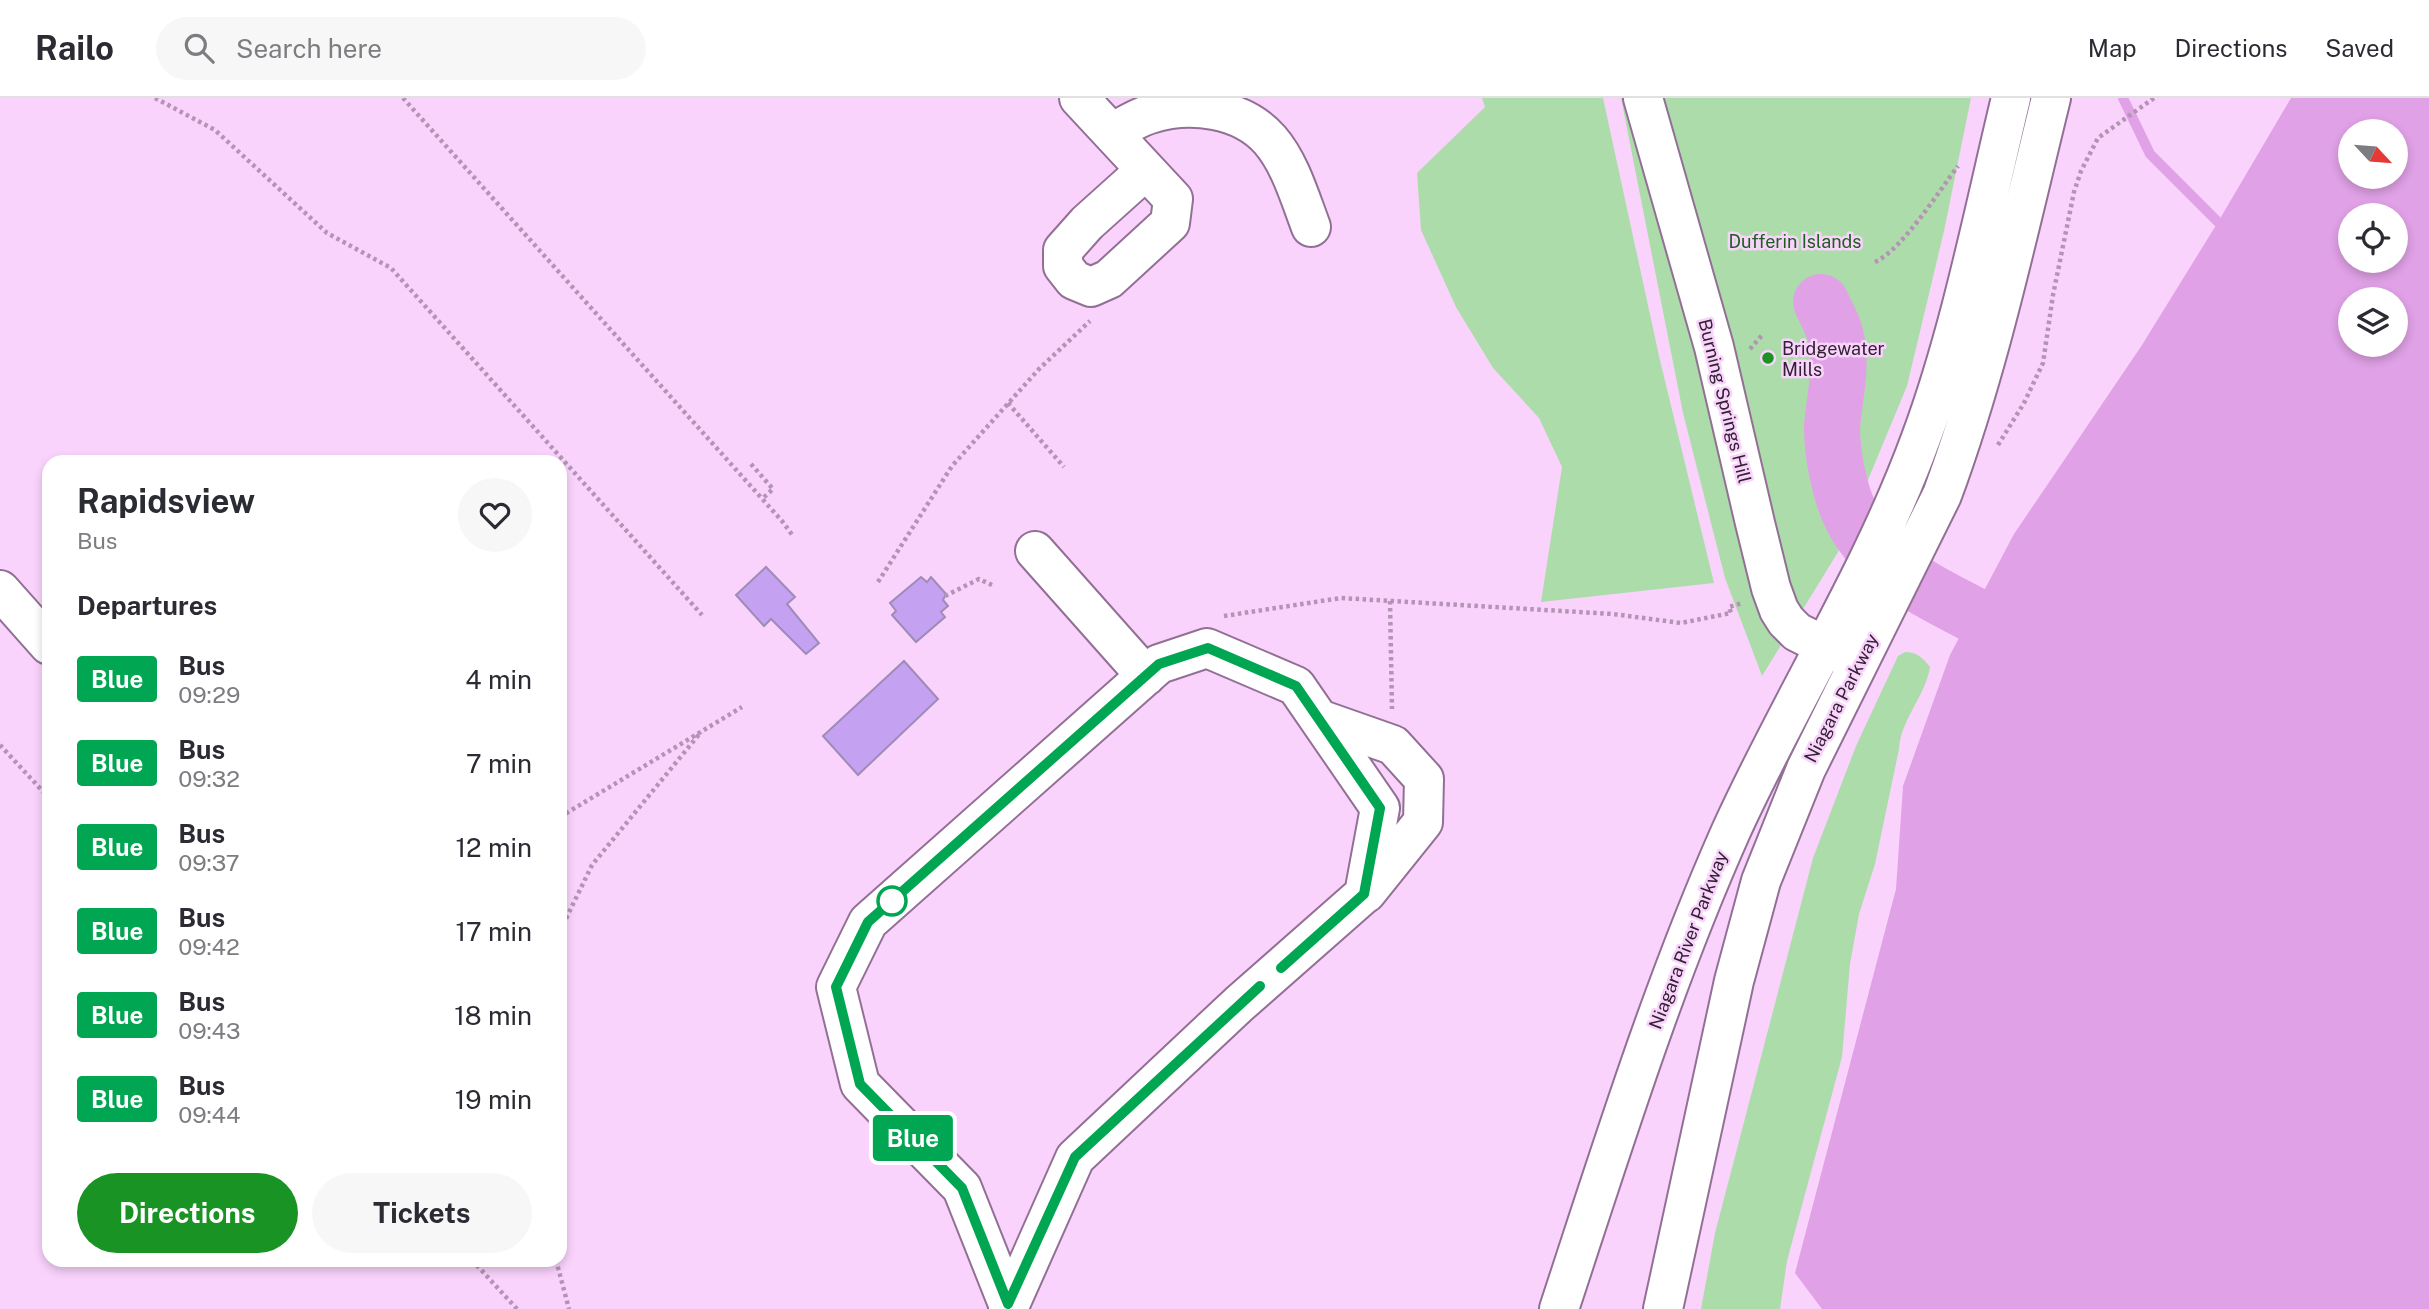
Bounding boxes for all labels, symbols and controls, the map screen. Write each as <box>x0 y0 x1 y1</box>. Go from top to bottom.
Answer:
search box <box>156 17 646 80</box>
text: Railo <box>35 29 114 67</box>
icon: search <box>180 29 218 67</box>
text: Search here <box>236 33 382 64</box>
text: Map <box>2088 34 2137 62</box>
text: Directions <box>2175 34 2287 62</box>
text: Saved <box>2325 34 2394 62</box>
north arrow <box>2338 119 2408 189</box>
map controls <box>2338 119 2408 357</box>
button: locate <box>2338 203 2408 273</box>
park label: Dufferin Islands <box>1729 231 1861 252</box>
button: layers <box>2338 287 2408 357</box>
street label: Burning Springs Hill <box>1694 317 1756 485</box>
place label: Bridgewater Mills <box>1782 338 1885 380</box>
marker: Bridgewater Mills <box>1760 350 1776 366</box>
button: heart <box>458 478 532 552</box>
text: Rapidsview <box>77 482 255 520</box>
text: Bus <box>77 527 117 554</box>
text: Departures <box>77 590 217 621</box>
street label: Niagara Parkway <box>1799 630 1883 766</box>
text: Bus <box>178 650 225 681</box>
text: 4 min <box>465 664 532 695</box>
text: Blue <box>91 665 143 693</box>
text: 09:29 <box>178 681 240 708</box>
text: Bus <box>178 734 225 765</box>
text: 7 min <box>466 748 532 779</box>
text: Blue <box>91 749 143 777</box>
text: 09:32 <box>178 765 240 792</box>
text: Bus <box>178 818 225 849</box>
text: 12 min <box>456 832 532 863</box>
text: Blue <box>91 833 143 861</box>
street label: Niagara River Parkway <box>1644 848 1732 1032</box>
text: 09:37 <box>178 849 240 876</box>
unlabelled marker <box>877 886 907 916</box>
text: Bus <box>178 902 225 933</box>
text: 17 min <box>455 916 532 947</box>
text: Blue <box>91 917 143 945</box>
text: 09:42 <box>178 933 240 960</box>
text: Bus <box>178 986 225 1017</box>
text: 18 min <box>454 1000 532 1031</box>
text: Blue <box>91 1001 143 1029</box>
text: 09:43 <box>178 1017 241 1044</box>
text: Bus <box>178 1070 225 1101</box>
text: 19 min <box>455 1084 532 1115</box>
text: Blue <box>91 1085 143 1113</box>
text: 09:44 <box>178 1101 241 1128</box>
line badge: Blue <box>864 1115 962 1161</box>
text: Blue <box>887 1124 939 1152</box>
button: Directions <box>77 1173 298 1253</box>
button: Tickets <box>312 1173 532 1253</box>

